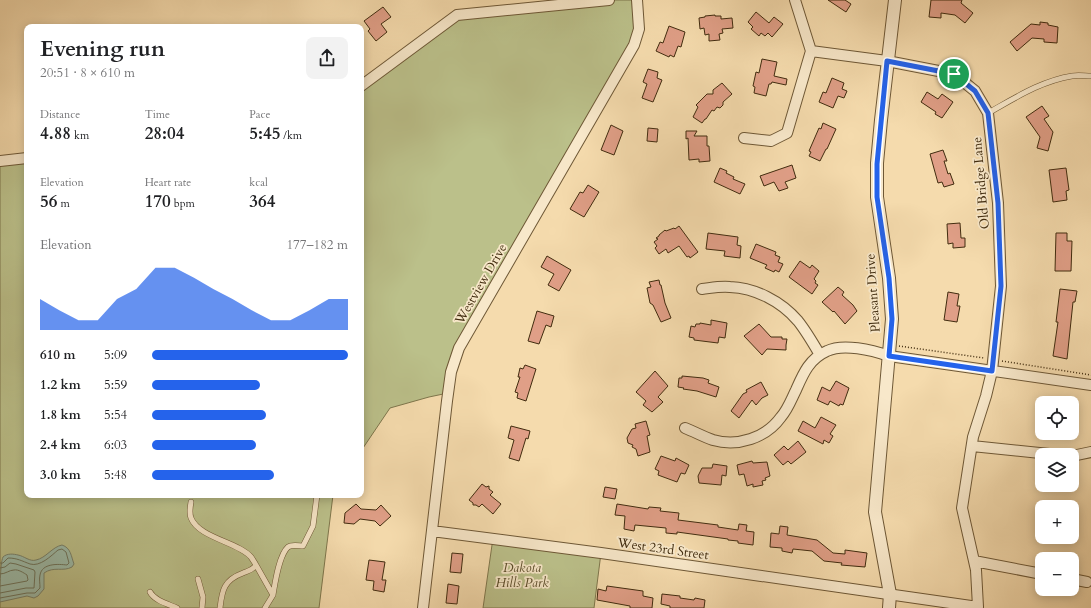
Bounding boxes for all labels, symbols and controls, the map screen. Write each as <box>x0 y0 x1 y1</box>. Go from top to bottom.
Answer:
text: Evening run <box>40 34 165 64</box>
button: share <box>306 37 348 79</box>
pin <box>937 57 971 91</box>
icon: arrive <box>943 63 965 85</box>
text: 20:51 · 8 × 610 m <box>40 64 135 82</box>
text: Distance <box>40 107 80 122</box>
text: Time <box>145 107 170 122</box>
text: Pace <box>249 107 271 122</box>
text: 4.88 <box>40 122 71 145</box>
text: 28:04 <box>145 122 184 145</box>
text: 5:45 <box>249 122 280 145</box>
text: km <box>71 128 89 143</box>
text: /km <box>280 128 302 143</box>
street label: Old Bridge Lane <box>968 136 994 230</box>
text: Elevation <box>40 175 84 190</box>
text: Heart rate <box>145 175 191 190</box>
text: kcal <box>249 175 268 190</box>
text: 56 <box>40 190 57 213</box>
text: 170 <box>145 190 171 213</box>
text: 364 <box>249 190 275 213</box>
text: m <box>57 196 70 211</box>
text: bpm <box>171 196 195 211</box>
text: Elevation <box>40 236 92 254</box>
text: 177–182 m <box>286 236 348 254</box>
street label: Westview Drive <box>450 240 511 328</box>
street label: Pleasant Drive <box>861 253 885 333</box>
text: 610 m <box>40 346 75 364</box>
text: 5:09 <box>104 346 127 364</box>
text: 1.2 km <box>40 376 81 394</box>
text: 5:59 <box>104 376 127 394</box>
map controls <box>1035 396 1079 596</box>
button: locate <box>1035 396 1079 440</box>
text: 1.8 km <box>40 406 81 424</box>
text: 5:54 <box>104 406 127 424</box>
text: 2.4 km <box>40 436 81 454</box>
text: 6:03 <box>104 436 127 454</box>
button: layers <box>1035 448 1079 492</box>
text: 3.0 km <box>40 466 81 484</box>
text: 5:48 <box>104 466 127 484</box>
button: + <box>1035 500 1079 544</box>
street label: West 23rd Street <box>615 534 710 564</box>
button: − <box>1035 552 1079 596</box>
park label: Dakota Hills Park <box>495 559 549 592</box>

